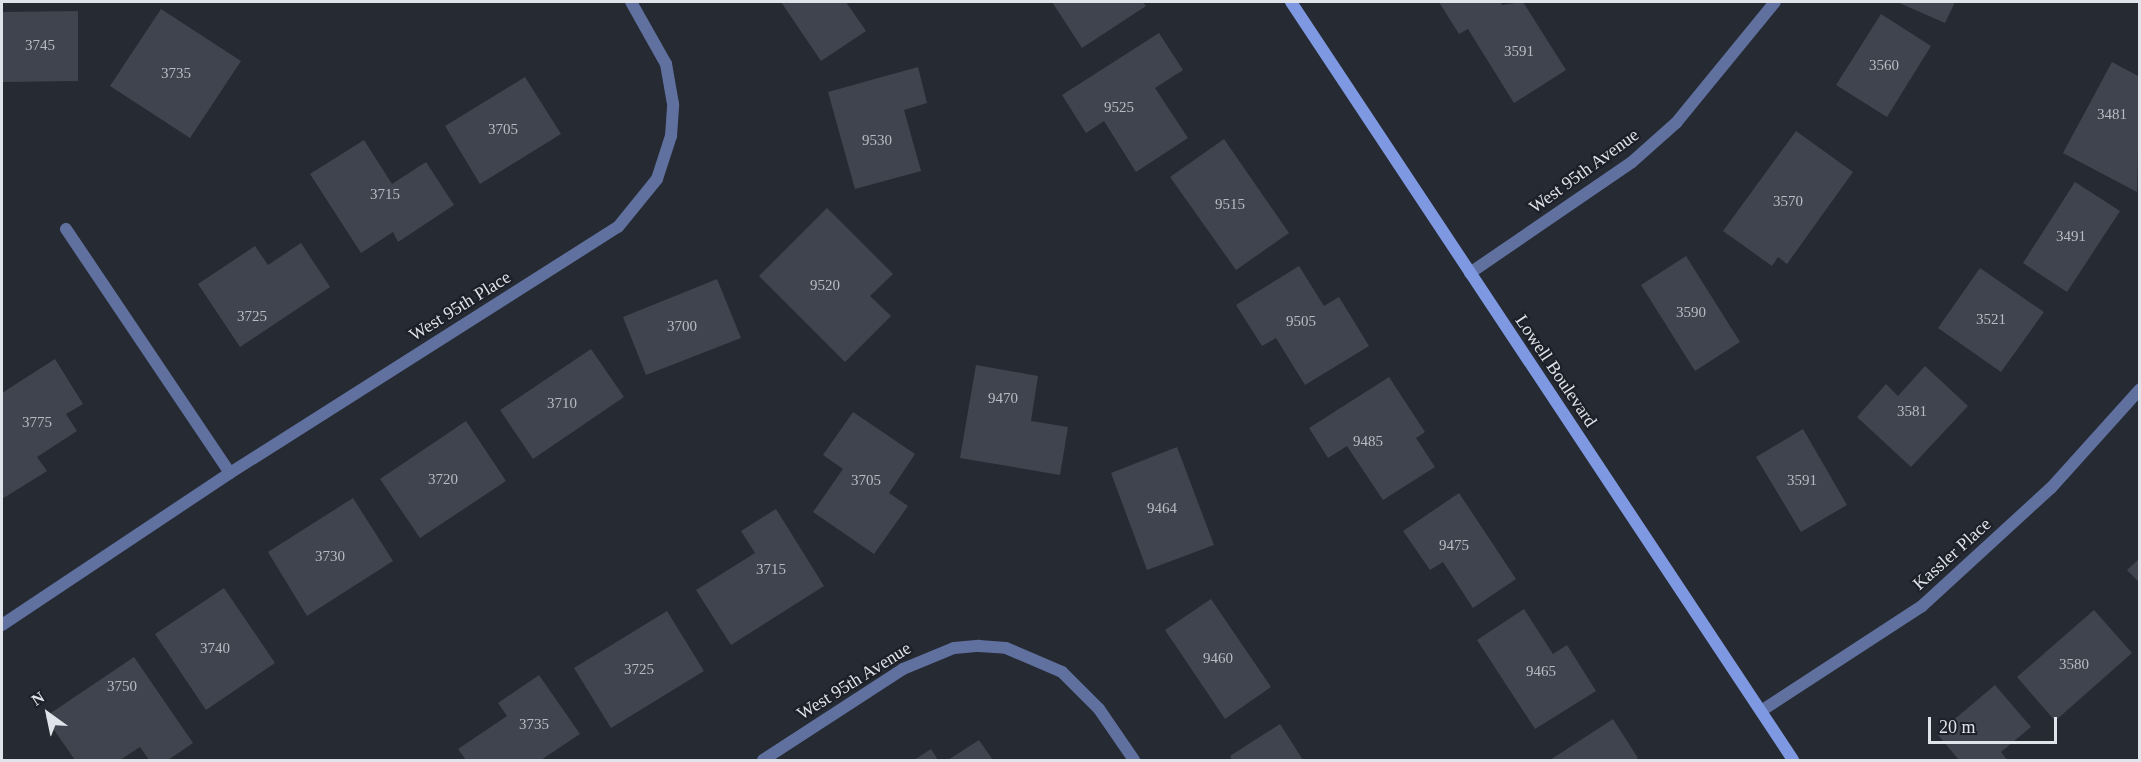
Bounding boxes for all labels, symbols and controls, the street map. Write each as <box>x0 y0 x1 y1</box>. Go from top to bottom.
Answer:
house number: 3745 <box>25 37 55 55</box>
house number: 3591 <box>1504 43 1534 61</box>
house number: 3560 <box>1869 57 1899 75</box>
house number: 3735 <box>161 65 191 83</box>
house number: 9525 <box>1104 99 1134 117</box>
house number: 3481 <box>2097 106 2127 124</box>
house number: 3705 <box>488 121 518 139</box>
street label: West 95th Avenue <box>1525 124 1643 218</box>
house number: 9530 <box>862 132 892 150</box>
house number: 3715 <box>370 186 400 204</box>
house number: 3570 <box>1773 193 1803 211</box>
house number: 9515 <box>1215 196 1245 214</box>
house number: 3491 <box>2056 228 2086 246</box>
street label: West 95th Place <box>405 266 515 346</box>
house number: 9520 <box>810 277 840 295</box>
house number: 3590 <box>1676 304 1706 322</box>
house number: 3725 <box>237 308 267 326</box>
street label: Lowell Boulevard <box>1511 311 1601 431</box>
house number: 3521 <box>1976 311 2006 329</box>
house number: 9505 <box>1286 313 1316 331</box>
house number: 3700 <box>667 318 697 336</box>
house number: 9470 <box>988 390 1018 408</box>
house number: 3710 <box>547 395 577 413</box>
house number: 3581 <box>1897 403 1927 421</box>
house number: 3775 <box>22 414 52 432</box>
house number: 9485 <box>1353 433 1383 451</box>
house number: 3720 <box>428 471 458 489</box>
house number: 3705 <box>851 472 881 490</box>
house number: 3591 <box>1787 472 1817 490</box>
house number: 9464 <box>1147 500 1177 518</box>
street label: Kassler Place <box>1909 513 1995 595</box>
house number: 9475 <box>1439 537 1469 555</box>
house number: 3730 <box>315 548 345 566</box>
house number: 3715 <box>756 561 786 579</box>
street label: West 95th Avenue <box>793 637 915 725</box>
house number: 3740 <box>200 640 230 658</box>
house number: 9460 <box>1203 650 1233 668</box>
house number: 3580 <box>2059 656 2089 674</box>
house number: 3725 <box>624 661 654 679</box>
house number: 9465 <box>1526 663 1556 681</box>
house number: 3750 <box>107 678 137 696</box>
north arrow <box>18 684 78 744</box>
text: N <box>28 688 47 709</box>
scale bar <box>1931 705 2060 743</box>
house number: 3735 <box>519 716 549 734</box>
text: 20 m <box>1939 717 1976 737</box>

